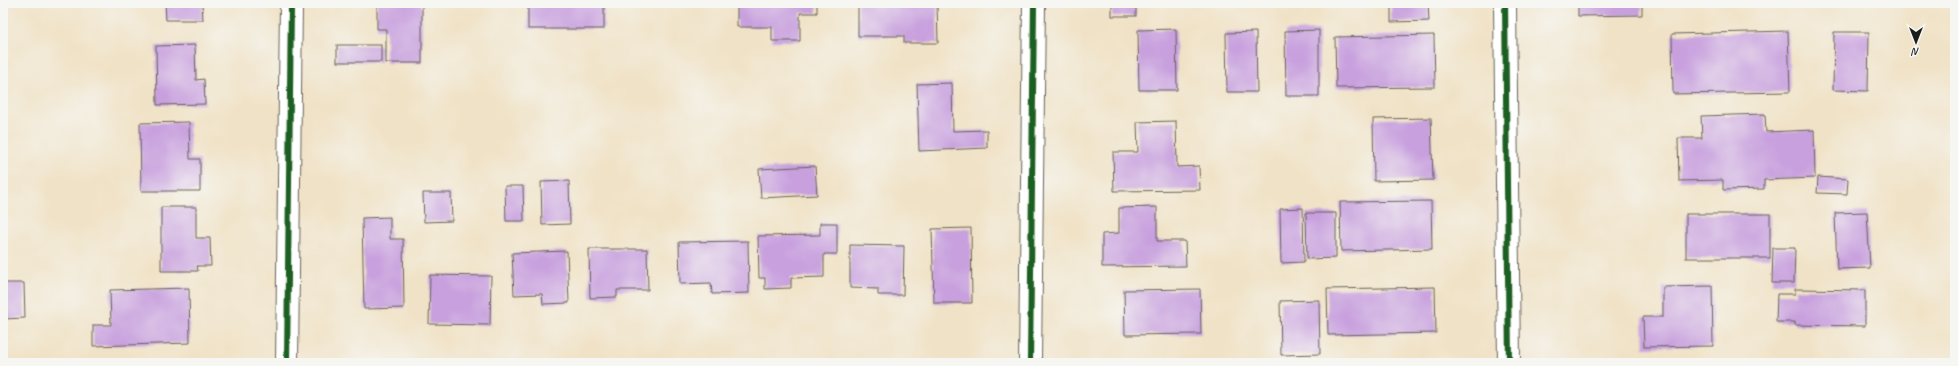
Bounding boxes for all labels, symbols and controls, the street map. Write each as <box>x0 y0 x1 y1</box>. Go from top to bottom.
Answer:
north arrow <box>1896 22 1936 62</box>
text: N <box>1910 45 1919 59</box>

